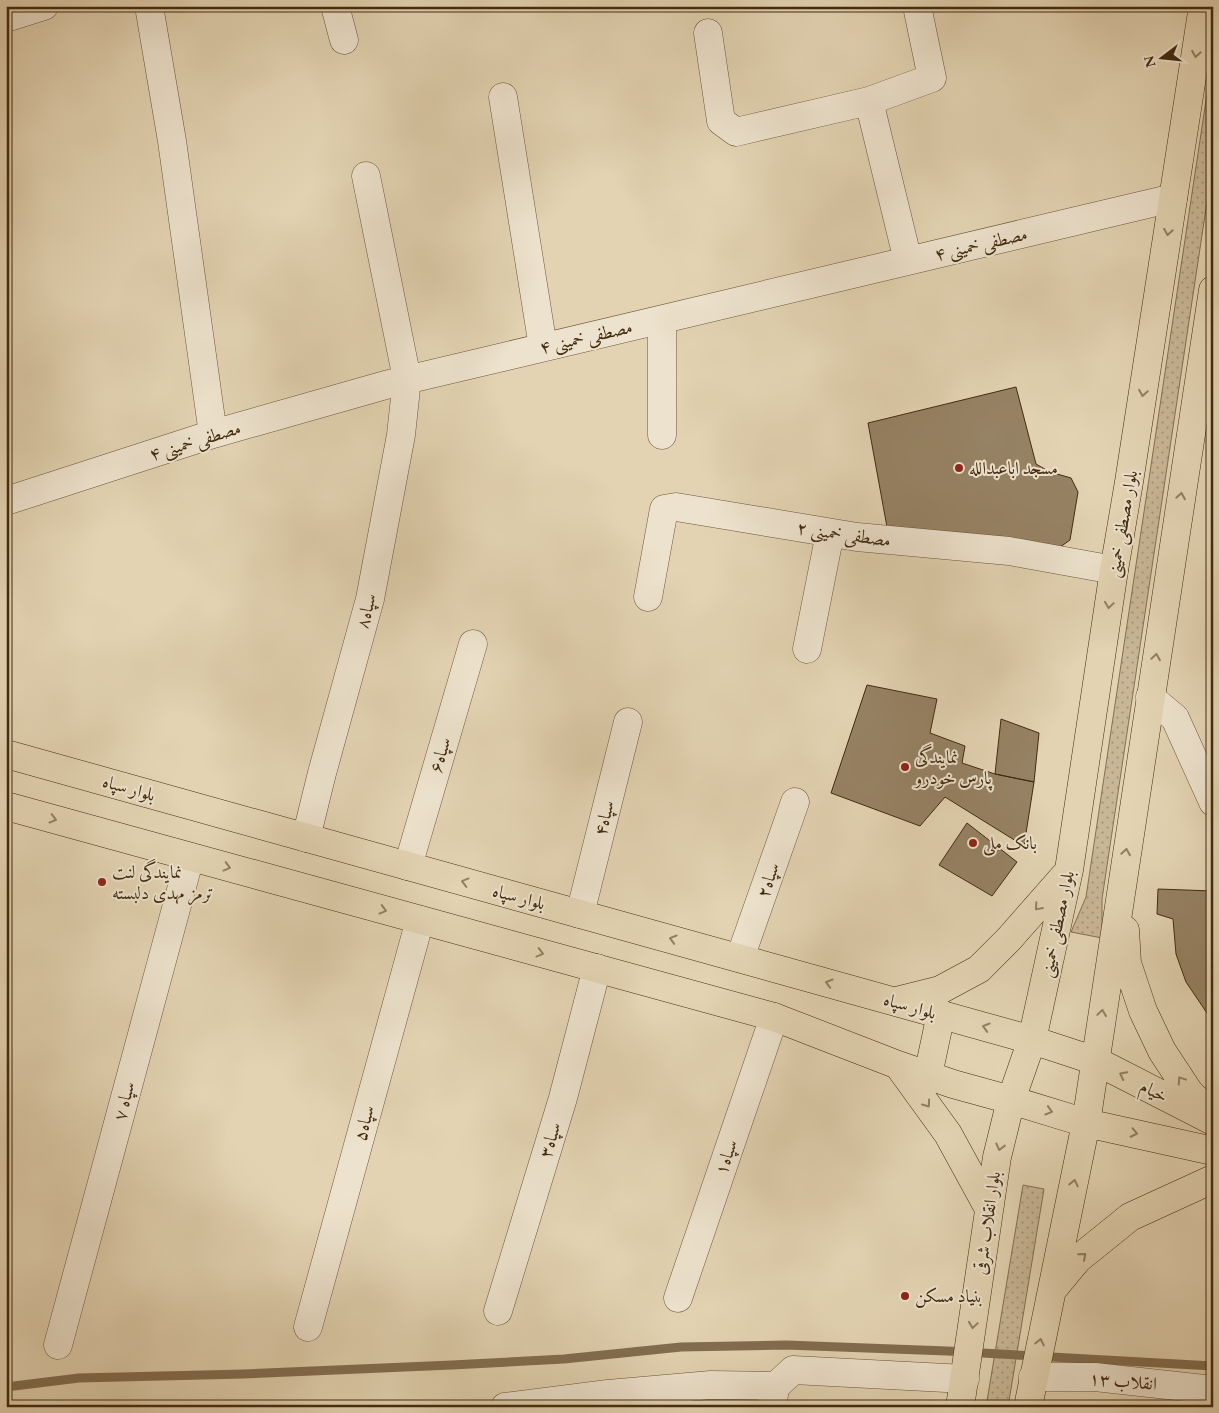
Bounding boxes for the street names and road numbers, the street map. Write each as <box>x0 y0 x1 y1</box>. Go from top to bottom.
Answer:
street label: مصطفی خمینی ۴ <box>932 222 1030 267</box>
street label: مصطفی خمینی ۴ <box>537 315 635 360</box>
street label: مصطفی خمینی ۴ <box>146 416 244 467</box>
street label: بلوار مصطفی خمینی <box>1101 468 1144 580</box>
street label: مصطفی خمینی ۲ <box>795 516 892 553</box>
street label: سپاه۸ <box>350 591 382 631</box>
street label: سپاه۶ <box>423 734 457 776</box>
street label: بلوار سپاه <box>100 769 158 807</box>
street label: سپاه۴ <box>588 798 620 838</box>
street label: سپاه۲ <box>751 859 785 901</box>
street label: بلوار مصطفی خمینی <box>1034 868 1081 980</box>
street label: بلوار سپاه <box>490 878 548 916</box>
street label: بلوار سپاه <box>881 987 939 1025</box>
street label: خیام <box>1134 1074 1172 1112</box>
street label: سپاه ۷ <box>107 1079 141 1123</box>
street label: سپاه۵ <box>348 1103 380 1143</box>
street label: سپاه۳ <box>533 1119 567 1161</box>
street label: سپاه۱ <box>709 1136 743 1178</box>
street label: بلوار انقلاب شرقی <box>968 1170 1006 1276</box>
street label: انقلاب ۱۳ <box>1088 1366 1158 1395</box>

